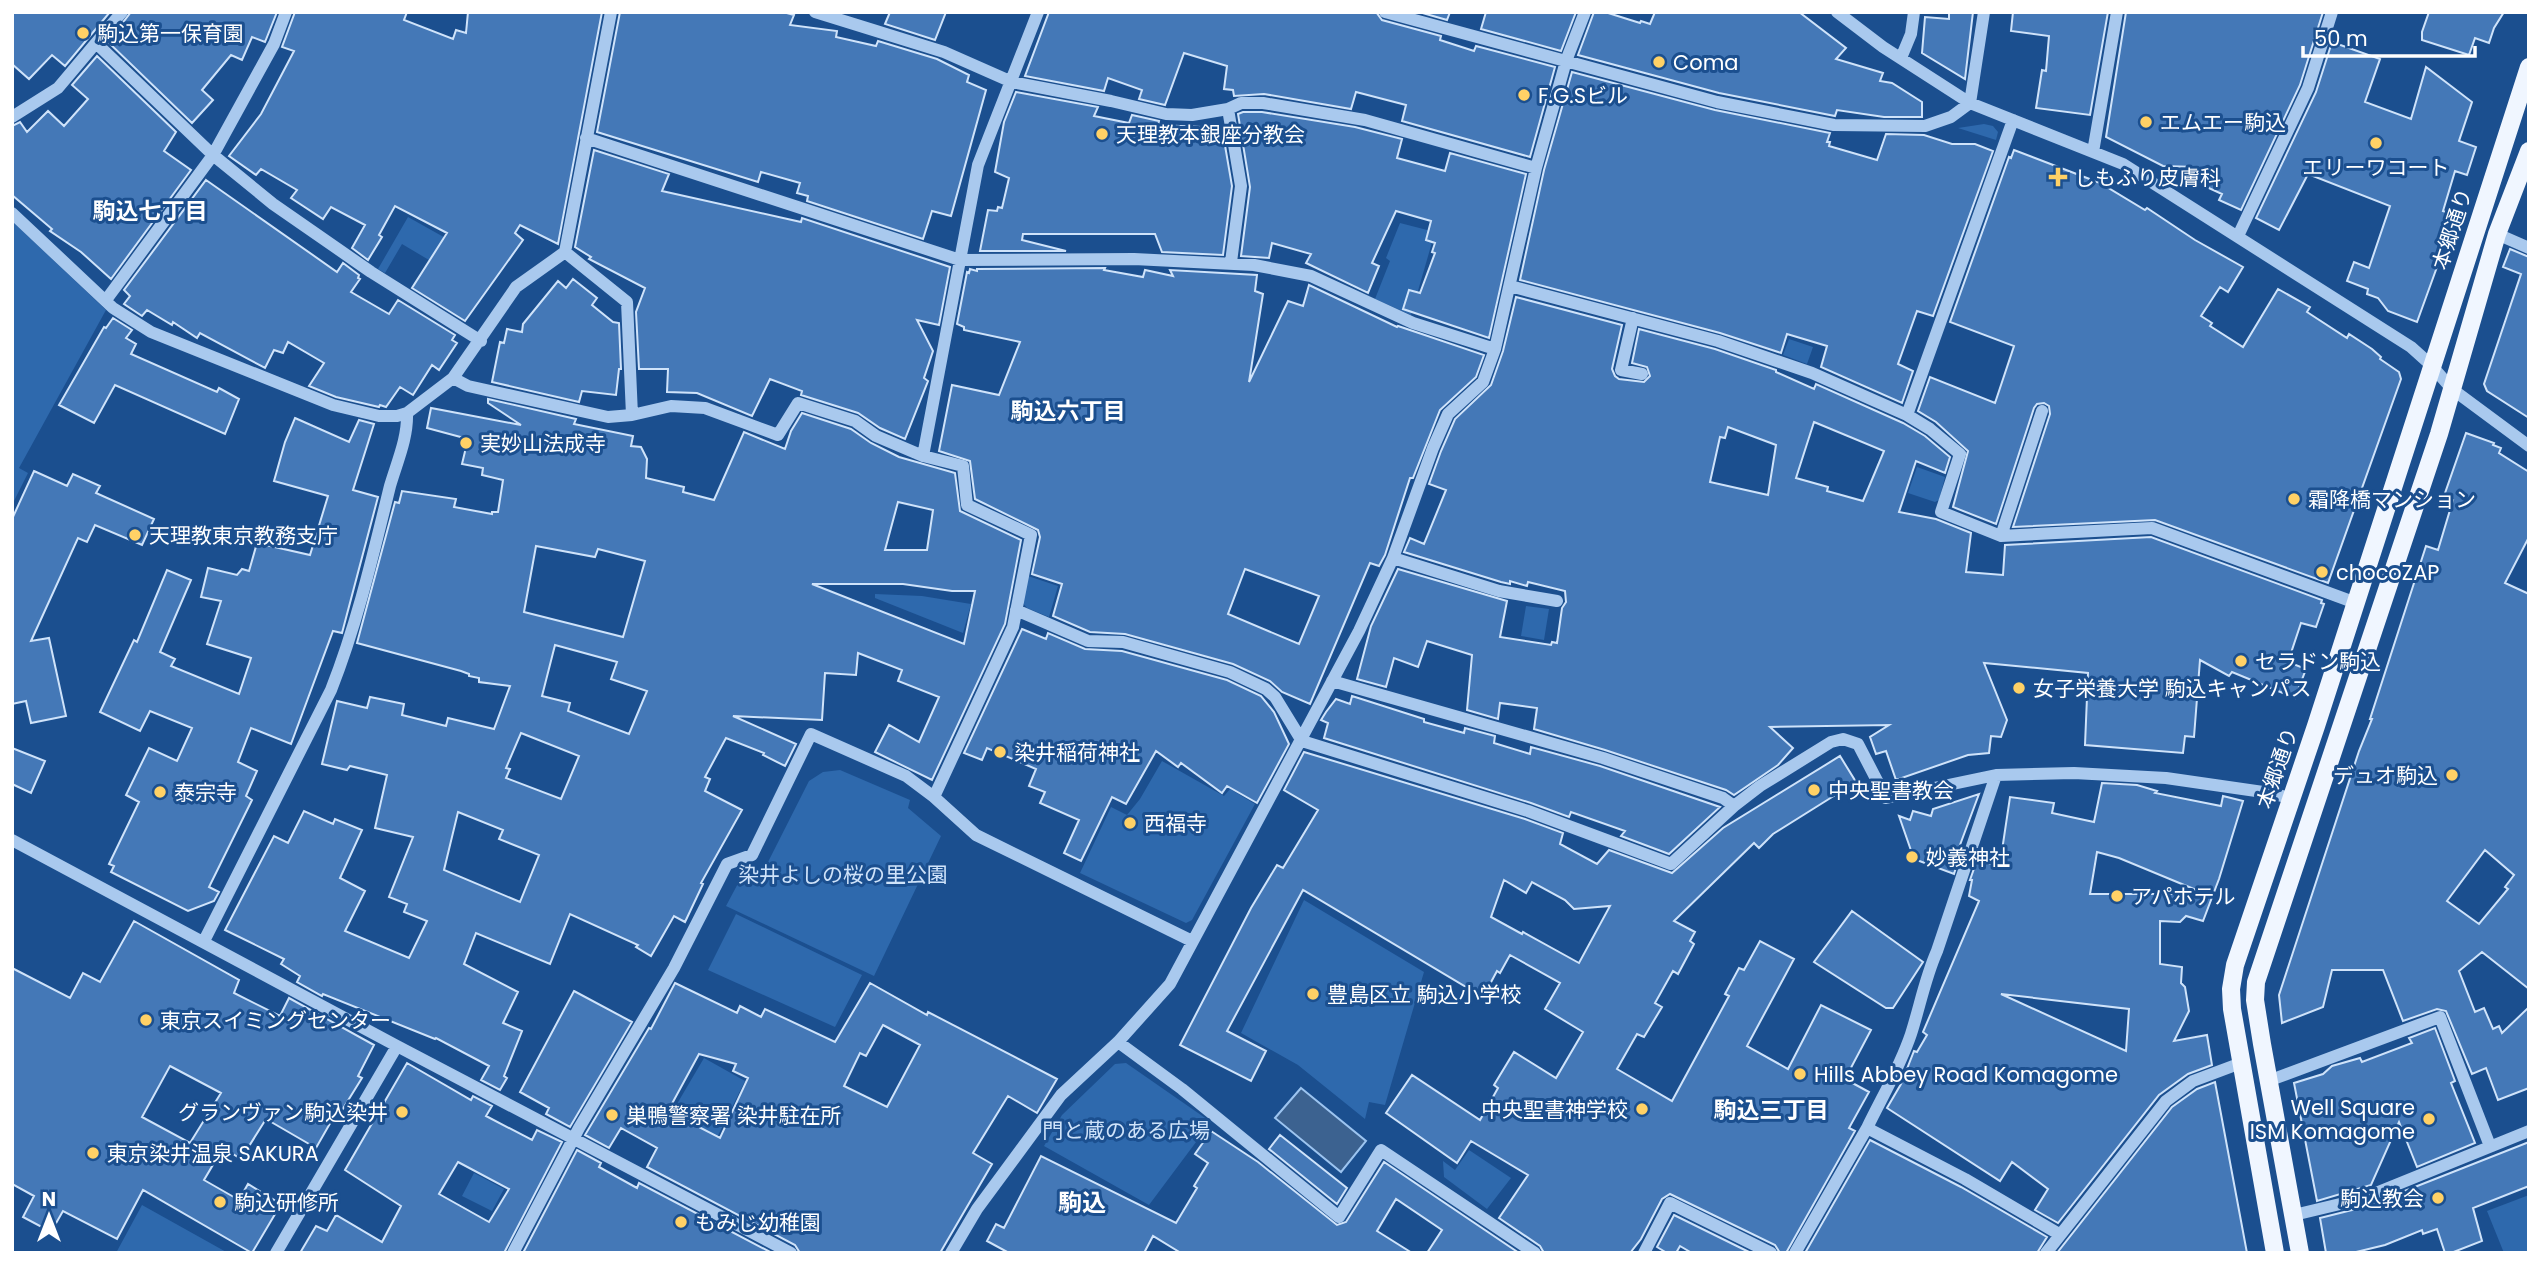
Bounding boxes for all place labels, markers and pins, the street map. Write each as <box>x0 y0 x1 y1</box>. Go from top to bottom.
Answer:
place label: 駒込第一保育園 <box>97 19 244 48</box>
marker: 駒込第一保育園 <box>75 25 91 41</box>
place label: Coma <box>1673 48 1738 77</box>
marker: Coma <box>1651 54 1667 70</box>
place label: F.G.Sビル <box>1538 81 1628 110</box>
marker: F.G.Sビル <box>1516 87 1532 103</box>
place label: エムエー駒込 <box>2160 108 2286 137</box>
marker: エムエー駒込 <box>2138 114 2154 130</box>
place label: 天理教本銀座分教会 <box>1116 120 1305 149</box>
marker: 天理教本銀座分教会 <box>1094 126 1110 142</box>
marker: エリーワコート <box>2368 135 2384 151</box>
place label: エリーワコート <box>2303 153 2450 182</box>
place label: しもふり皮膚科 <box>2074 163 2221 192</box>
marker: しもふり皮膚科 <box>2048 167 2068 187</box>
place label: 実妙山法成寺 <box>480 429 606 458</box>
marker: 実妙山法成寺 <box>458 435 474 451</box>
place label: 霜降橋マンション <box>2308 485 2476 514</box>
marker: 霜降橋マンション <box>2286 491 2302 507</box>
place label: 天理教東京教務支庁 <box>149 521 338 550</box>
marker: 天理教東京教務支庁 <box>127 527 143 543</box>
place label: chocoZAP <box>2336 558 2440 587</box>
marker: chocoZAP <box>2314 564 2330 580</box>
place label: セラドン駒込 <box>2255 647 2381 676</box>
marker: セラドン駒込 <box>2233 653 2249 669</box>
place label: 女子栄養大学 駒込キャンパス <box>2033 674 2312 703</box>
marker: 女子栄養大学 駒込キャンパス <box>2011 680 2027 696</box>
place label: 染井稲荷神社 <box>1014 738 1140 767</box>
marker: 染井稲荷神社 <box>992 744 1008 760</box>
place label: デュオ駒込 <box>2333 761 2438 790</box>
marker: デュオ駒込 <box>2444 767 2460 783</box>
place label: 中央聖書教会 <box>1828 776 1954 805</box>
place label: 泰宗寺 <box>174 778 237 807</box>
marker: 中央聖書教会 <box>1806 782 1822 798</box>
marker: 泰宗寺 <box>152 784 168 800</box>
place label: 西福寺 <box>1144 809 1207 838</box>
marker: 西福寺 <box>1122 815 1138 831</box>
place label: 妙義神社 <box>1926 843 2010 872</box>
marker: 妙義神社 <box>1904 849 1920 865</box>
place label: アパホテル <box>2131 882 2236 911</box>
marker: アパホテル <box>2109 888 2125 904</box>
place label: 豊島区立 駒込小学校 <box>1327 980 1522 1009</box>
marker: 豊島区立 駒込小学校 <box>1305 986 1321 1002</box>
place label: 東京スイミングセンター <box>160 1006 391 1035</box>
marker: 東京スイミングセンター <box>138 1012 154 1028</box>
place label: Hills Abbey Road Komagome <box>1814 1060 2118 1089</box>
marker: Hills Abbey Road Komagome <box>1792 1066 1808 1082</box>
place label: Well Square ISM Komagome <box>2250 1093 2415 1146</box>
place label: 中央聖書神学校 <box>1481 1095 1628 1124</box>
place label: グランヴァン駒込染井 <box>178 1098 388 1127</box>
place label: 巣鴨警察署 染井駐在所 <box>626 1101 842 1130</box>
marker: 中央聖書神学校 <box>1634 1101 1650 1117</box>
marker: グランヴァン駒込染井 <box>394 1104 410 1120</box>
marker: 巣鴨警察署 染井駐在所 <box>604 1107 620 1123</box>
marker: Well Square ISM Komagome <box>2421 1111 2437 1127</box>
place label: 東京染井温泉 SAKURA <box>107 1139 319 1168</box>
marker: 東京染井温泉 SAKURA <box>85 1145 101 1161</box>
place label: 駒込教会 <box>2340 1184 2424 1213</box>
place label: 駒込研修所 <box>234 1188 339 1217</box>
marker: 駒込教会 <box>2430 1190 2446 1206</box>
marker: 駒込研修所 <box>212 1194 228 1210</box>
place label: もみじ幼稚園 <box>695 1208 821 1237</box>
marker: もみじ幼稚園 <box>673 1214 689 1230</box>

